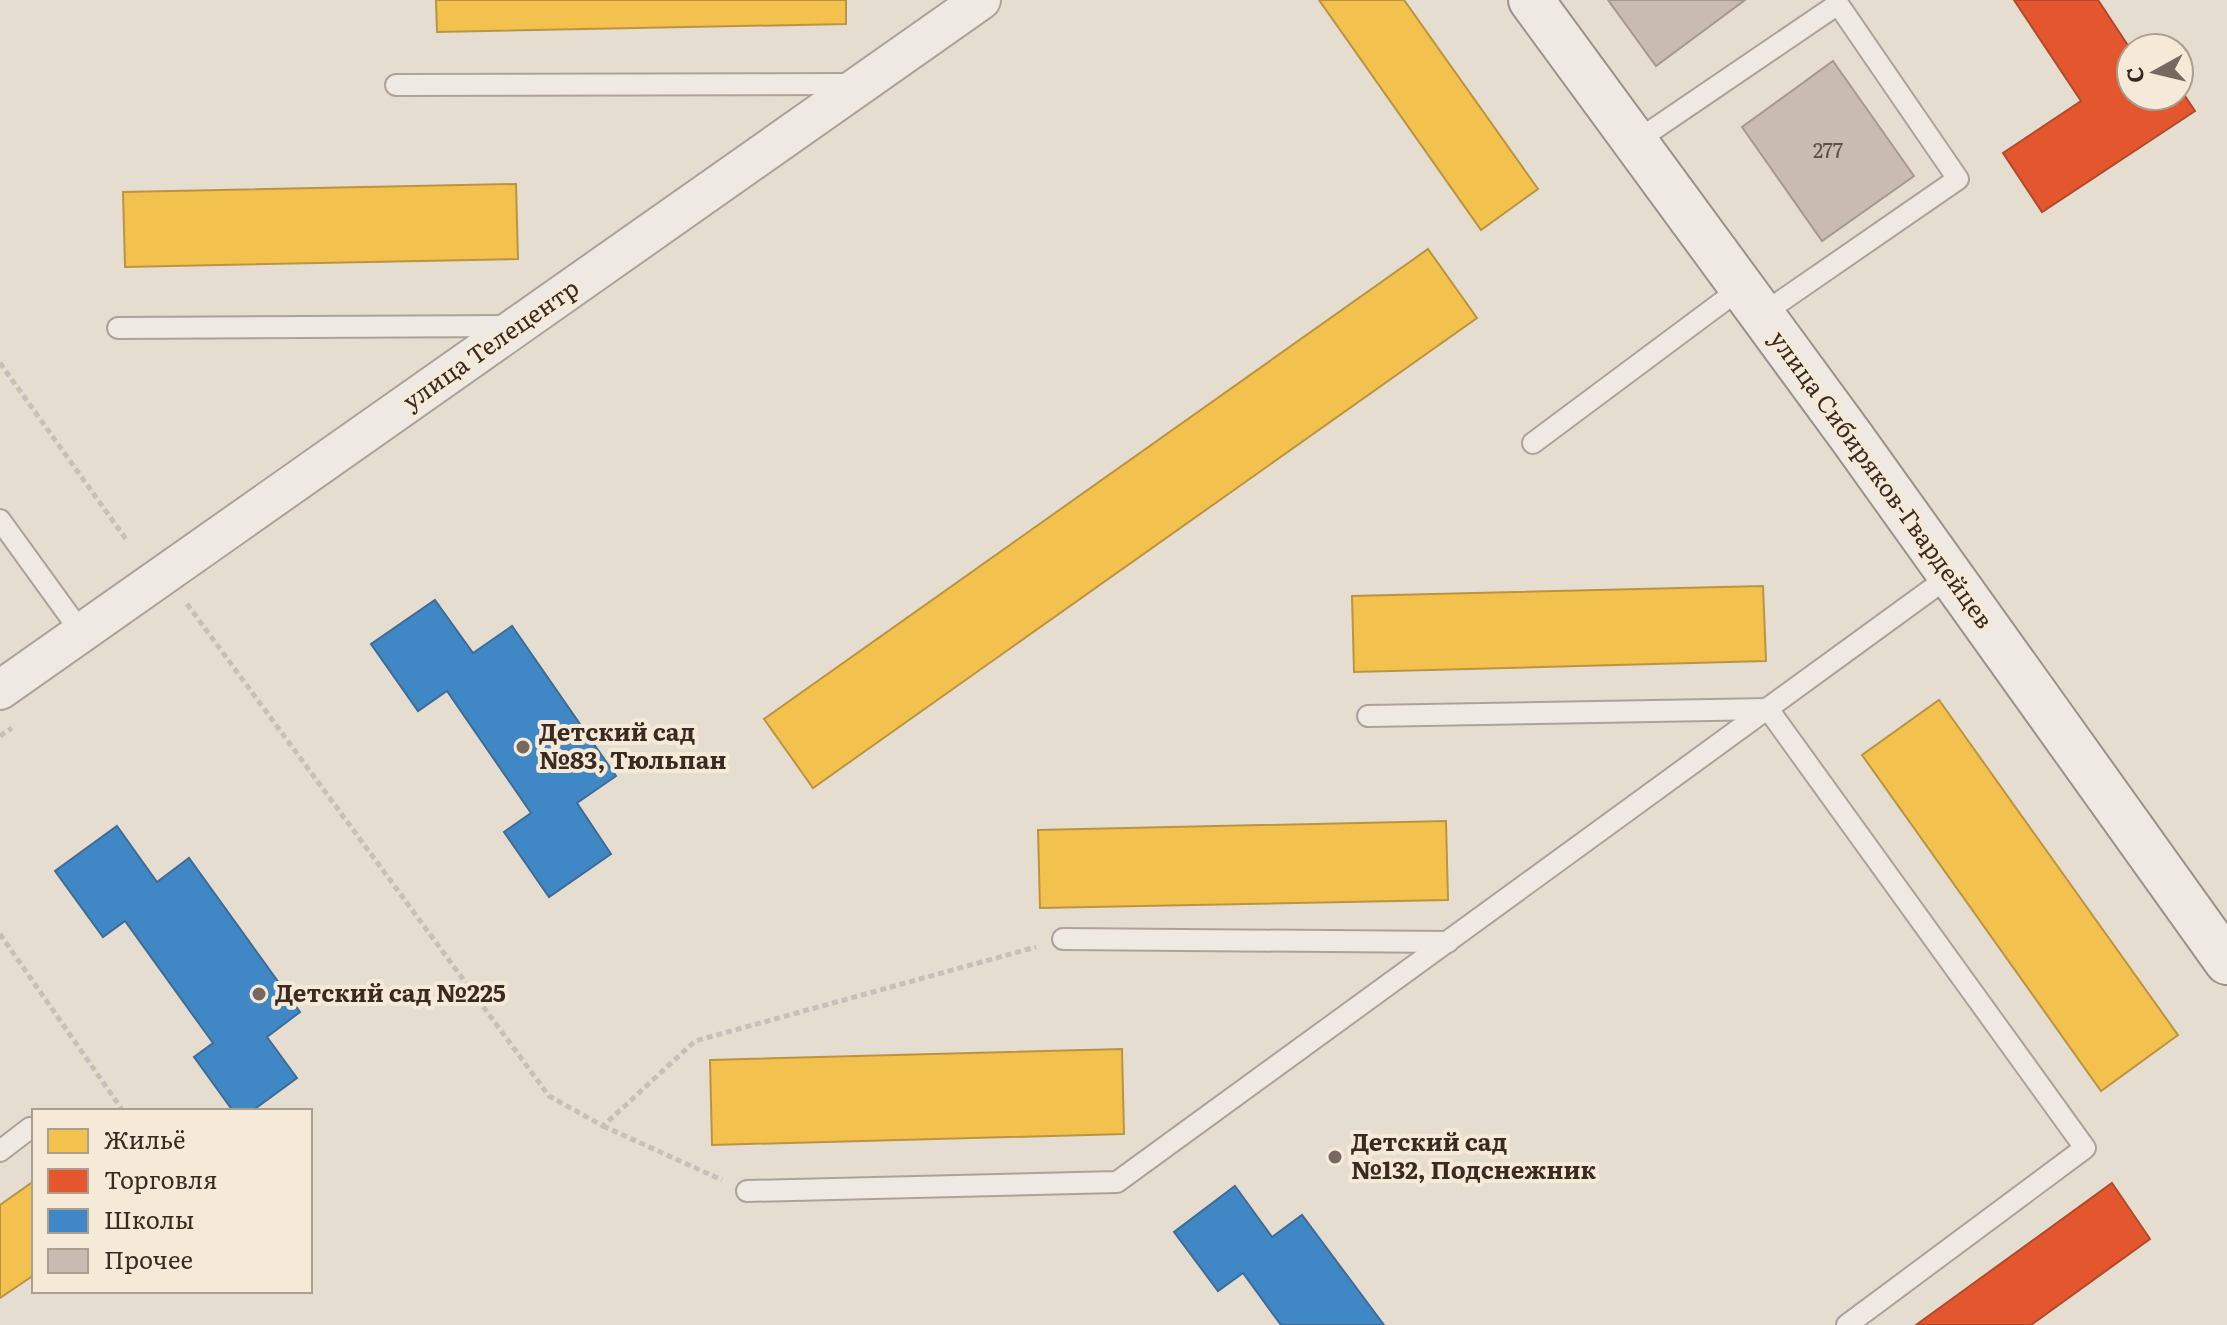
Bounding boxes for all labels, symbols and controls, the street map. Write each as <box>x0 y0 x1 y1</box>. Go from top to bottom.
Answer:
north arrow <box>2115 32 2195 112</box>
text: С <box>2116 65 2151 85</box>
house number: 277 <box>1813 134 1843 164</box>
street label: улица Телецентр <box>394 269 585 417</box>
street label: улица Сибиряков-Гвардейцев <box>1763 322 2003 635</box>
place label: Детский сад №83, Тюльпан <box>539 713 727 776</box>
marker: Детский сад №83, Тюльпан <box>514 738 532 756</box>
place label: Детский сад №225 <box>275 974 506 1009</box>
marker: Детский сад №225 <box>250 985 268 1003</box>
legend <box>32 1109 312 1293</box>
text: Жильё <box>104 1121 185 1156</box>
place label: Детский сад №132, Подснежник <box>1351 1123 1596 1186</box>
marker: Детский сад №132, Подснежник <box>1326 1148 1344 1166</box>
text: Торговля <box>104 1161 217 1196</box>
text: Школы <box>104 1201 194 1236</box>
text: Прочее <box>104 1241 193 1276</box>

